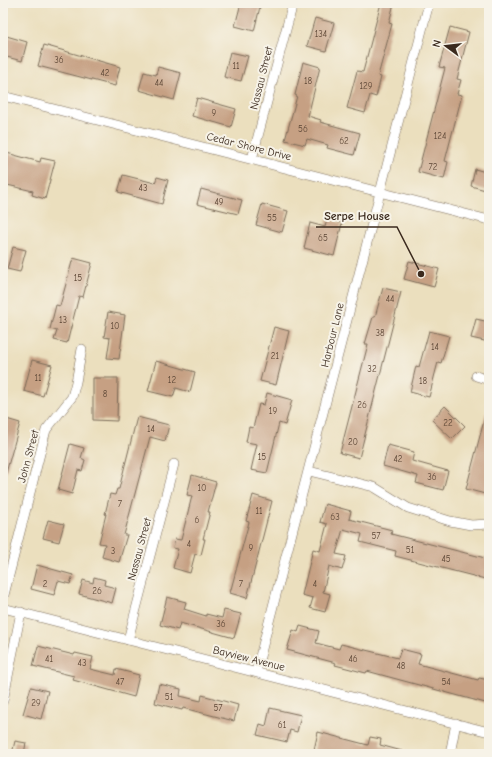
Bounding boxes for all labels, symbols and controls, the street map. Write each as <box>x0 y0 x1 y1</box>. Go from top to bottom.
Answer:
north arrow <box>426 26 466 66</box>
house number: 134 <box>315 29 327 39</box>
text: N <box>430 38 444 49</box>
street label: Nassau Street <box>247 44 276 111</box>
house number: 36 <box>54 55 64 65</box>
house number: 11 <box>232 61 240 71</box>
house number: 42 <box>100 68 110 78</box>
house number: 18 <box>304 76 312 86</box>
house number: 44 <box>155 78 163 88</box>
house number: 129 <box>359 81 373 91</box>
house number: 9 <box>212 108 217 118</box>
house number: 56 <box>298 124 308 134</box>
street label: Cedar Shore Drive <box>205 130 293 163</box>
house number: 124 <box>434 131 446 141</box>
house number: 62 <box>339 136 349 146</box>
house number: 72 <box>429 162 438 172</box>
house number: 43 <box>139 183 147 193</box>
house number: 49 <box>214 197 224 207</box>
callout: Serpe House <box>316 203 397 227</box>
text: Serpe House <box>324 209 390 223</box>
house number: 55 <box>267 213 277 223</box>
house number: 65 <box>318 233 328 243</box>
house number: 15 <box>74 273 82 283</box>
house number: 44 <box>386 294 394 304</box>
street label: Harbour Lane <box>318 301 347 369</box>
house number: 13 <box>59 315 67 325</box>
house number: 10 <box>110 321 120 331</box>
house number: 38 <box>375 328 385 338</box>
house number: 14 <box>431 342 439 352</box>
house number: 21 <box>271 351 280 361</box>
house number: 32 <box>367 364 377 374</box>
house number: 11 <box>34 373 42 383</box>
house number: 12 <box>168 375 176 385</box>
house number: 18 <box>419 376 427 386</box>
house number: 8 <box>103 389 108 399</box>
house number: 26 <box>357 400 367 410</box>
house number: 19 <box>269 406 277 416</box>
house number: 22 <box>443 418 453 428</box>
house number: 14 <box>147 424 155 434</box>
street label: John Street <box>15 428 42 484</box>
house number: 20 <box>348 437 358 447</box>
house number: 15 <box>258 452 266 462</box>
house number: 42 <box>393 454 403 464</box>
house number: 36 <box>427 472 437 482</box>
house number: 10 <box>197 483 207 493</box>
house number: 7 <box>118 499 123 509</box>
house number: 11 <box>255 506 263 516</box>
house number: 63 <box>330 512 340 522</box>
street label: Nassau Street <box>125 515 154 582</box>
house number: 6 <box>195 515 200 525</box>
house number: 57 <box>371 531 381 541</box>
house number: 4 <box>187 539 191 549</box>
house number: 9 <box>249 543 254 553</box>
house number: 51 <box>406 545 415 555</box>
house number: 3 <box>111 546 115 556</box>
house number: 45 <box>441 554 451 564</box>
house number: 2 <box>43 579 48 589</box>
house number: 7 <box>239 579 244 589</box>
house number: 4 <box>313 579 317 589</box>
house number: 26 <box>92 586 102 596</box>
house number: 36 <box>216 619 226 629</box>
street label: Bayview Avenue <box>212 643 287 674</box>
house number: 41 <box>45 654 53 664</box>
house number: 46 <box>348 654 358 664</box>
house number: 43 <box>78 658 86 668</box>
house number: 48 <box>397 661 406 671</box>
house number: 47 <box>116 677 125 687</box>
house number: 54 <box>441 677 451 687</box>
house number: 51 <box>165 692 174 702</box>
house number: 29 <box>31 698 41 708</box>
house number: 57 <box>213 703 223 713</box>
house number: 61 <box>278 720 287 730</box>

